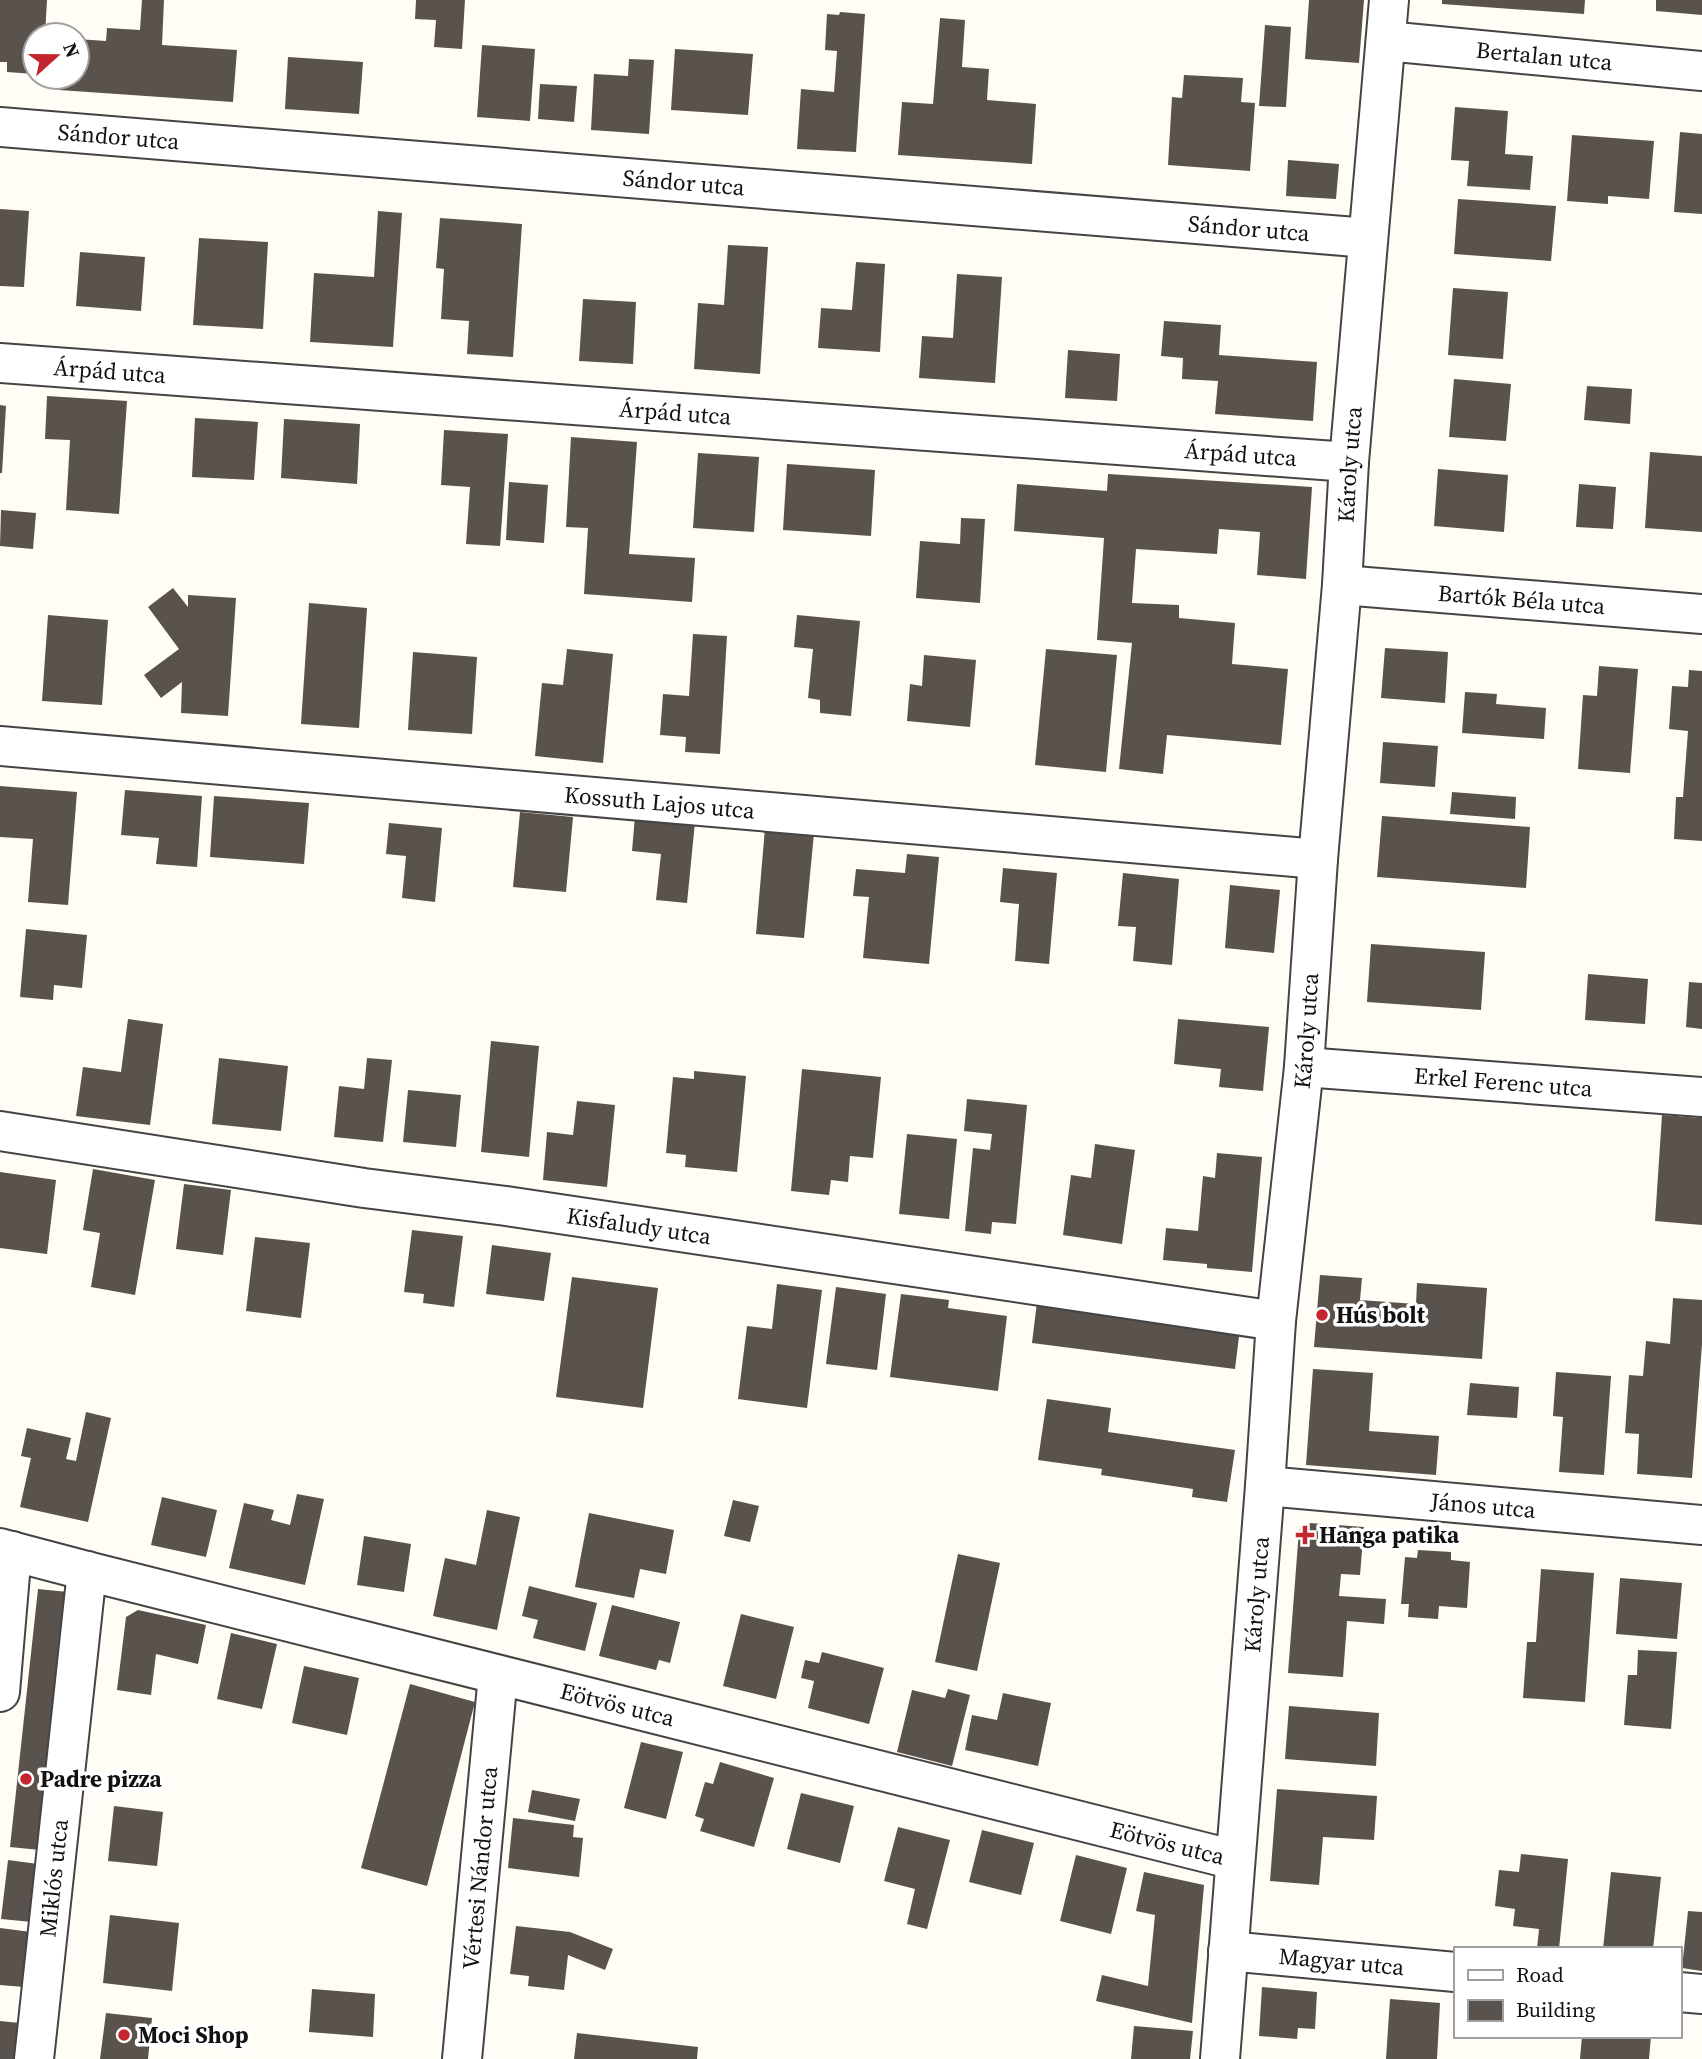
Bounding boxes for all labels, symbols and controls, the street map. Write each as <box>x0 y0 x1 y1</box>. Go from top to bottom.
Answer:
north arrow <box>21 21 91 91</box>
street label: Bertalan utca <box>1475 34 1614 78</box>
text: N <box>57 39 87 61</box>
street label: Sándor utca <box>57 116 181 158</box>
street label: Sándor utca <box>622 162 746 203</box>
street label: Sándor utca <box>1187 207 1311 249</box>
street label: Árpád utca <box>52 351 167 391</box>
street label: Árpád utca <box>618 392 733 433</box>
street label: Károly utca <box>1330 405 1370 523</box>
street label: Árpád utca <box>1183 434 1298 474</box>
street label: Bartók Béla utca <box>1437 577 1607 622</box>
street label: Kossuth Lajos utca <box>563 778 757 827</box>
street label: Károly utca <box>1286 971 1326 1090</box>
street label: Erkel Ferenc utca <box>1413 1059 1594 1105</box>
street label: Kisfaludy utca <box>565 1199 714 1252</box>
place label: Hús bolt <box>1336 1299 1426 1331</box>
marker: Hús bolt <box>1314 1307 1330 1323</box>
street label: János utca <box>1428 1485 1537 1526</box>
place label: Hanga patika <box>1319 1519 1460 1551</box>
marker: Hanga patika <box>1297 1527 1313 1543</box>
street label: Károly utca <box>1236 1535 1277 1654</box>
street label: Eötvös utca <box>557 1675 678 1734</box>
place label: Padre pizza <box>40 1763 162 1795</box>
street label: Vértesi Nándor utca <box>454 1764 505 1971</box>
marker: Padre pizza <box>18 1771 34 1787</box>
street label: Eötvös utca <box>1107 1813 1228 1873</box>
street label: Miklós utca <box>31 1817 76 1939</box>
street label: Magyar utca <box>1277 1940 1406 1983</box>
legend <box>1454 1947 1681 2038</box>
text: Road <box>1516 1960 1564 1989</box>
text: Building <box>1516 1995 1595 2024</box>
place label: Moci Shop <box>138 2019 249 2051</box>
marker: Moci Shop <box>116 2027 132 2043</box>

